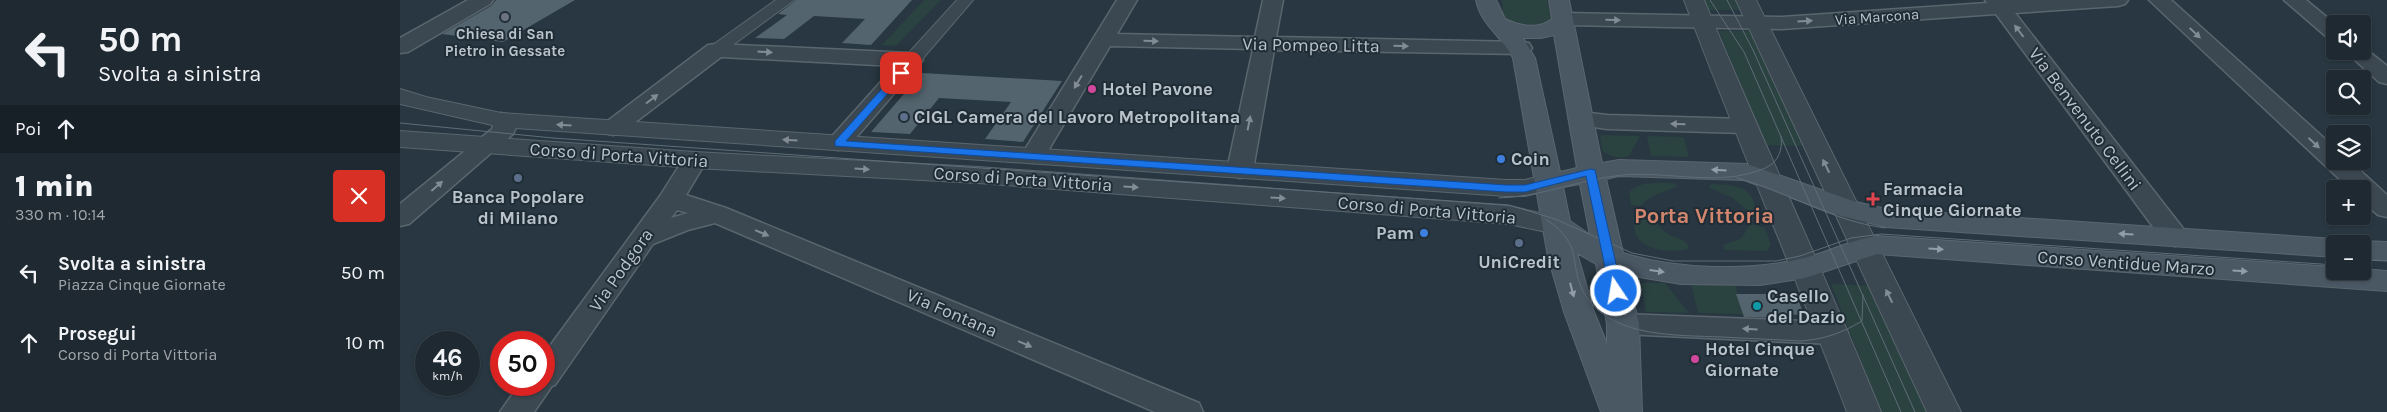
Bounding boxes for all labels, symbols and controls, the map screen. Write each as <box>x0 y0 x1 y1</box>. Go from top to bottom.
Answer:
street label: Via Marcona <box>1834 5 1920 29</box>
marker: Chiesa di San Pietro in Gessate <box>499 11 511 23</box>
map controls <box>2326 15 2371 280</box>
button: sound <box>2326 15 2371 60</box>
one-way arrow <box>1605 16 1621 24</box>
one-way arrow <box>1797 17 1813 25</box>
text: 50 m <box>98 19 183 60</box>
icon: left <box>15 20 80 85</box>
place label: Chiesa di San Pietro in Gessate <box>445 25 565 60</box>
one-way arrow <box>2013 25 2024 38</box>
one-way arrow <box>2188 27 2200 39</box>
street label: Via Pompeo Litta <box>1242 33 1380 57</box>
one-way arrow <box>1143 37 1159 45</box>
one-way arrow <box>1393 43 1409 51</box>
street label: Via Benvenuto Cellini <box>2024 43 2146 195</box>
one-way arrow <box>757 49 773 57</box>
pin <box>880 52 922 94</box>
icon: arrive <box>887 59 915 87</box>
text: Svolta a sinistra <box>98 61 261 87</box>
button: search <box>2326 70 2371 115</box>
one-way arrow <box>1073 76 1082 89</box>
place label: Hotel Pavone <box>1102 78 1213 100</box>
marker: Hotel Pavone <box>1086 83 1098 95</box>
one-way arrow <box>645 94 659 104</box>
place label: CIGL Camera del Lavoro Metropolitana <box>914 106 1240 128</box>
marker: CIGL Camera del Lavoro Metropolitana <box>898 111 910 123</box>
one-way arrow <box>1246 114 1254 130</box>
icon: ahead <box>52 115 80 143</box>
text: Poi <box>15 118 42 140</box>
one-way arrow <box>556 120 572 128</box>
one-way arrow <box>1669 120 1685 128</box>
button: layers <box>2326 125 2371 170</box>
one-way arrow <box>781 136 797 144</box>
one-way arrow <box>2308 137 2320 149</box>
street label: Corso di Porta Vittoria <box>529 138 709 172</box>
place label: Coin <box>1511 148 1550 170</box>
marker: Coin <box>1495 153 1507 165</box>
one-way arrow <box>1822 158 1831 173</box>
street label: Corso di Porta Vittoria <box>933 162 1113 196</box>
one-way arrow <box>1711 165 1727 173</box>
one-way arrow <box>854 166 870 174</box>
text: 1 min <box>15 168 94 204</box>
button: close <box>333 170 385 222</box>
marker: Banca Popolare di Milano <box>512 172 524 184</box>
place label: Farmacia Cinque Giornate <box>1883 178 2022 221</box>
one-way arrow <box>430 180 442 192</box>
button: + <box>2326 180 2371 225</box>
one-way arrow <box>1123 183 1139 191</box>
place label: Banca Popolare di Milano <box>452 186 584 229</box>
street label: Corso di Porta Vittoria <box>1337 191 1517 229</box>
marker: Farmacia Cinque Giornate <box>1867 193 1879 205</box>
one-way arrow <box>1271 194 1287 202</box>
district label: Porta Vittoria <box>1634 203 1774 229</box>
text: 330 m · 10:14 <box>15 205 105 224</box>
place label: Pam <box>1376 222 1414 244</box>
street label: Via Podgora <box>584 224 658 316</box>
marker: Pam <box>1418 227 1430 239</box>
one-way arrow <box>755 229 770 237</box>
one-way arrow <box>2118 230 2134 238</box>
button: − <box>2326 235 2371 280</box>
marker: UniCredit <box>1513 237 1525 249</box>
one-way arrow <box>1928 245 1944 253</box>
street label: Corso Ventidue Marzo <box>2037 246 2215 280</box>
place label: UniCredit <box>1478 251 1560 273</box>
text: Svolta a sinistra <box>58 253 206 275</box>
icon: left <box>15 259 43 287</box>
text: 50 m <box>341 262 385 284</box>
position arrow <box>1589 264 1641 316</box>
one-way arrow <box>1649 267 1665 275</box>
one-way arrow <box>2232 267 2248 275</box>
text: Piazza Cinque Giornate <box>58 275 226 294</box>
one-way arrow <box>1568 282 1576 297</box>
street label: Via Fontana <box>903 284 1001 342</box>
place label: Casello del Dazio <box>1767 285 1846 328</box>
one-way arrow <box>1885 288 1893 303</box>
marker: Casello del Dazio <box>1751 300 1763 312</box>
text: Prosegui <box>58 323 137 345</box>
one-way arrow <box>1741 325 1757 333</box>
icon: ahead <box>15 329 43 357</box>
speed limit sign: 50 <box>490 331 555 396</box>
text: 10 m <box>345 332 385 354</box>
place label: Hotel Cinque Giornate <box>1705 338 1815 381</box>
one-way arrow <box>1017 340 1032 348</box>
text: 46 <box>432 343 463 372</box>
text: Corso di Porta Vittoria <box>58 345 217 364</box>
marker: Hotel Cinque Giornate <box>1689 353 1701 365</box>
text: km/h <box>432 369 463 383</box>

